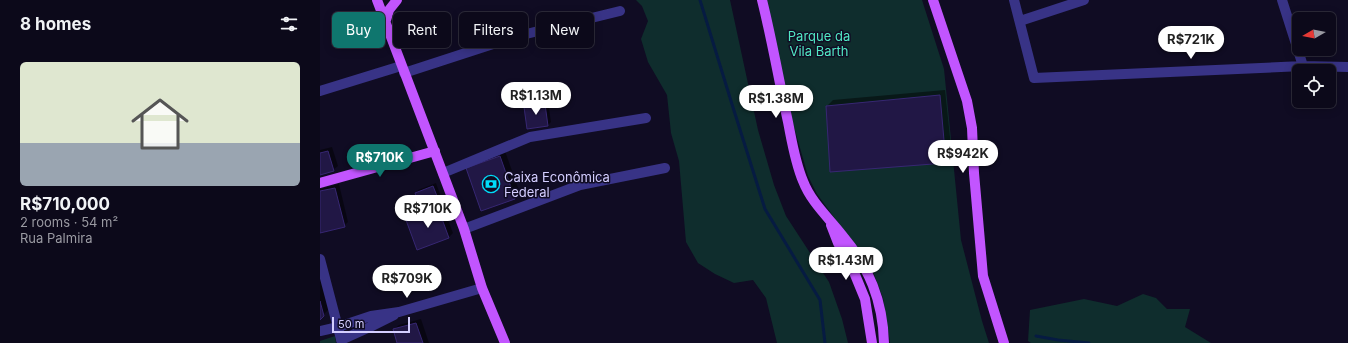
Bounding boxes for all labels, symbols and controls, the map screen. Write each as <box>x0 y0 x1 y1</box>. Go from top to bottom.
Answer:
chip: Buy <box>332 12 385 48</box>
chip: Rent <box>393 12 451 48</box>
chip: Filters <box>459 12 528 48</box>
chip: New <box>536 12 594 48</box>
north arrow <box>1292 12 1336 56</box>
map controls <box>1292 12 1336 108</box>
icon: filters <box>278 13 300 35</box>
text: 8 homes <box>20 14 91 34</box>
pin: R$721K <box>1158 26 1224 60</box>
park label: Parque da Vila Barth <box>788 28 850 59</box>
text: R$721K <box>1167 31 1215 47</box>
button: locate <box>1292 64 1336 108</box>
pin: R$1.13M <box>499 82 573 116</box>
pin: R$1.38M <box>739 85 813 119</box>
text: R$1.13M <box>510 87 562 103</box>
icon: home <box>124 88 196 160</box>
text: R$1.38M <box>748 90 804 106</box>
pin: R$942K <box>930 140 996 174</box>
pin: R$710K <box>347 144 413 178</box>
text: R$942K <box>937 145 989 161</box>
text: R$710K <box>356 149 404 165</box>
place label: Caixa Econômica Federal <box>504 169 610 200</box>
bank icon: Caixa Econômica Federal <box>481 174 501 194</box>
text: R$710,000 <box>20 194 110 214</box>
pin: R$710K <box>395 195 461 229</box>
text: R$710K <box>404 200 452 216</box>
text: 2 rooms · 54 m² <box>20 214 118 230</box>
text: Rua Palmira <box>20 230 93 246</box>
pin: R$1.43M <box>809 247 883 281</box>
text: R$1.43M <box>818 252 874 268</box>
pin: R$709K <box>374 265 440 299</box>
text: R$709K <box>382 270 432 286</box>
scale bar <box>332 315 410 334</box>
text: 50 m <box>338 317 364 331</box>

